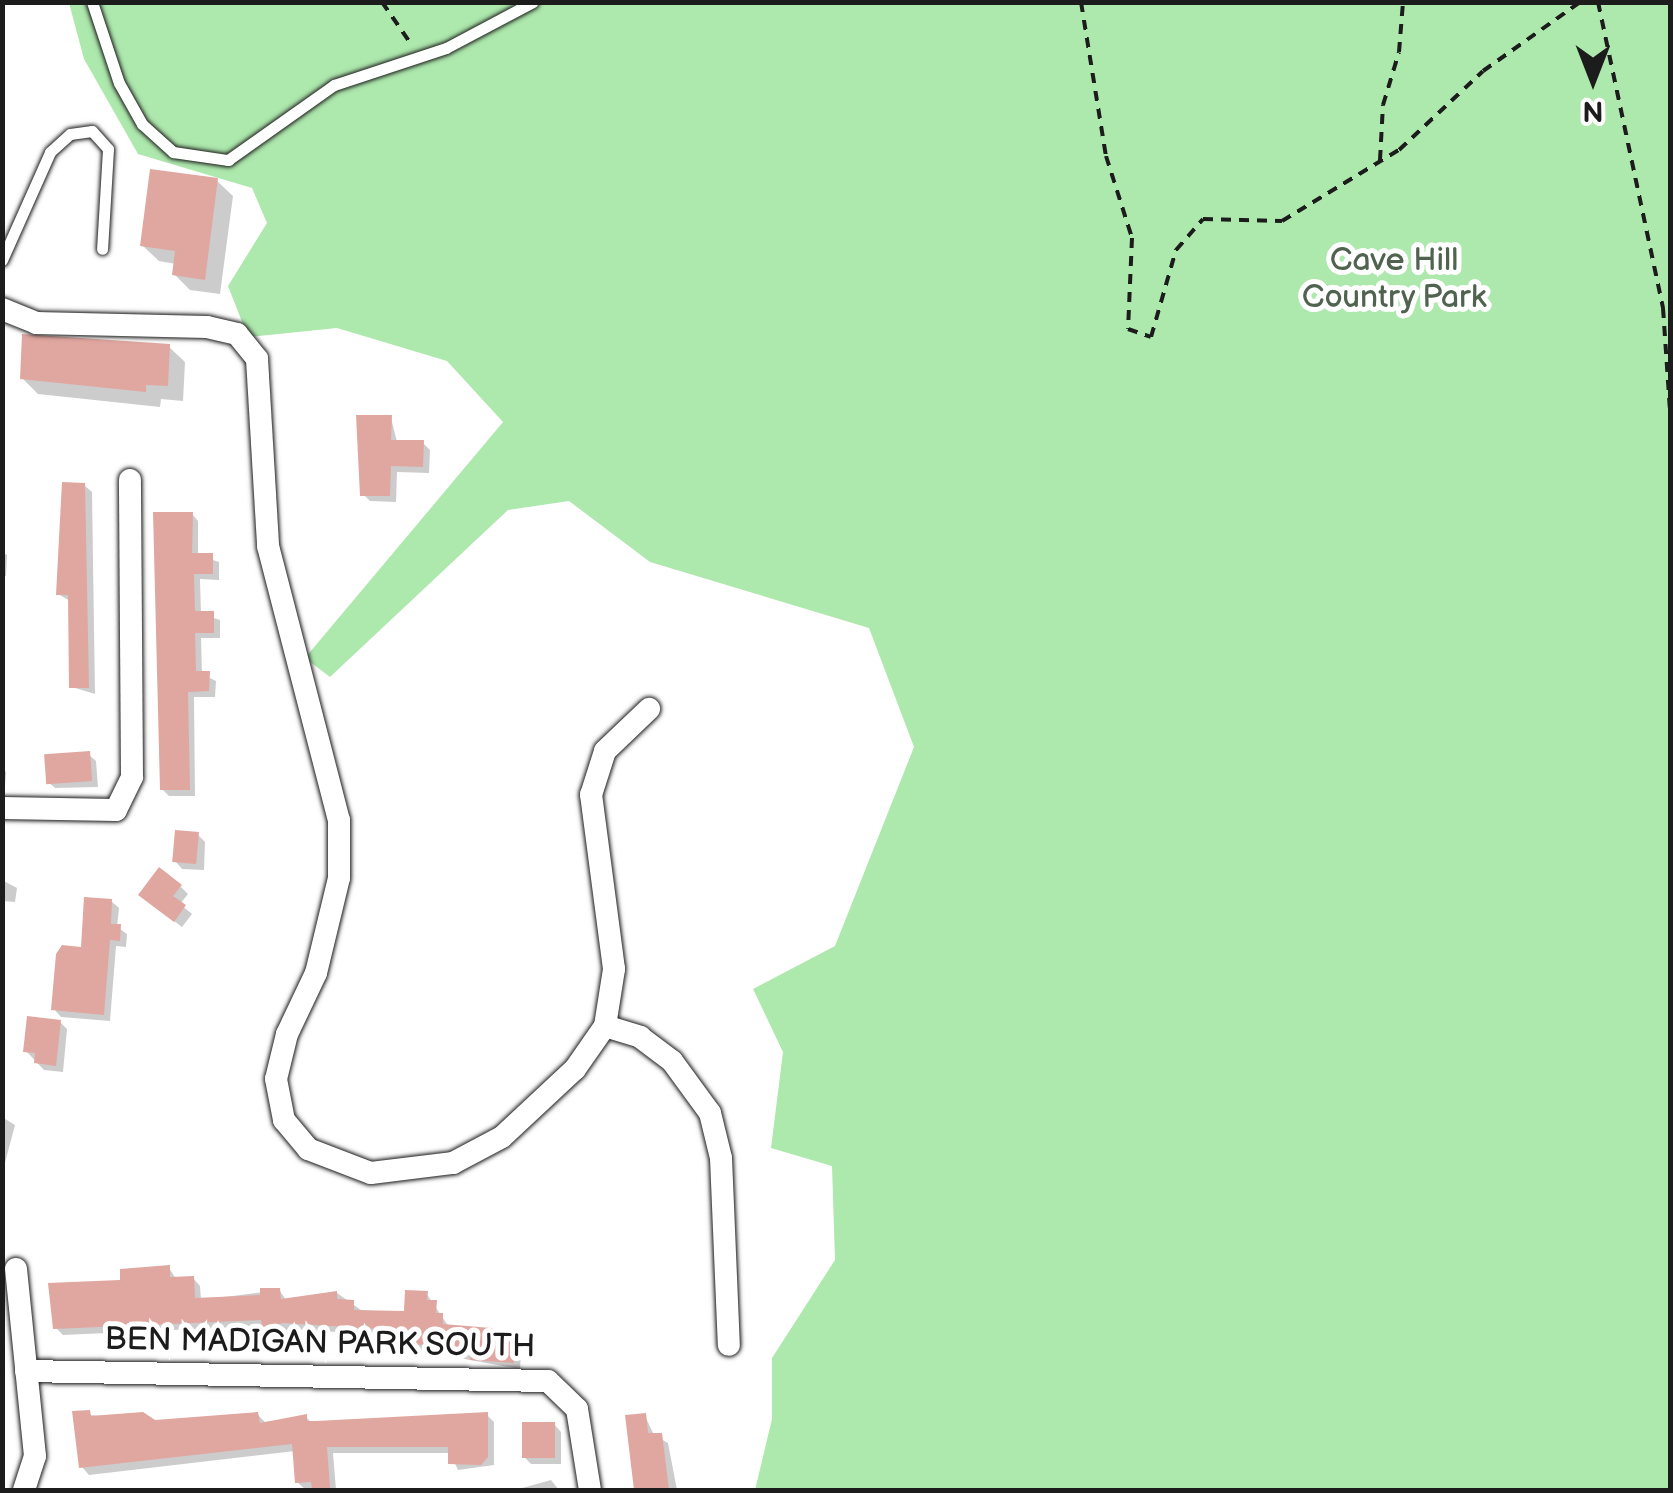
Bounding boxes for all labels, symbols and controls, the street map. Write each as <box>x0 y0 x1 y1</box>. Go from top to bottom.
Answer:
north arrow <box>1543 30 1643 130</box>
text: N <box>1582 94 1604 127</box>
park label: Cave Hill Country Park <box>1301 243 1487 318</box>
street label: BEN MADIGAN PARK SOUTH <box>104 1321 536 1367</box>

